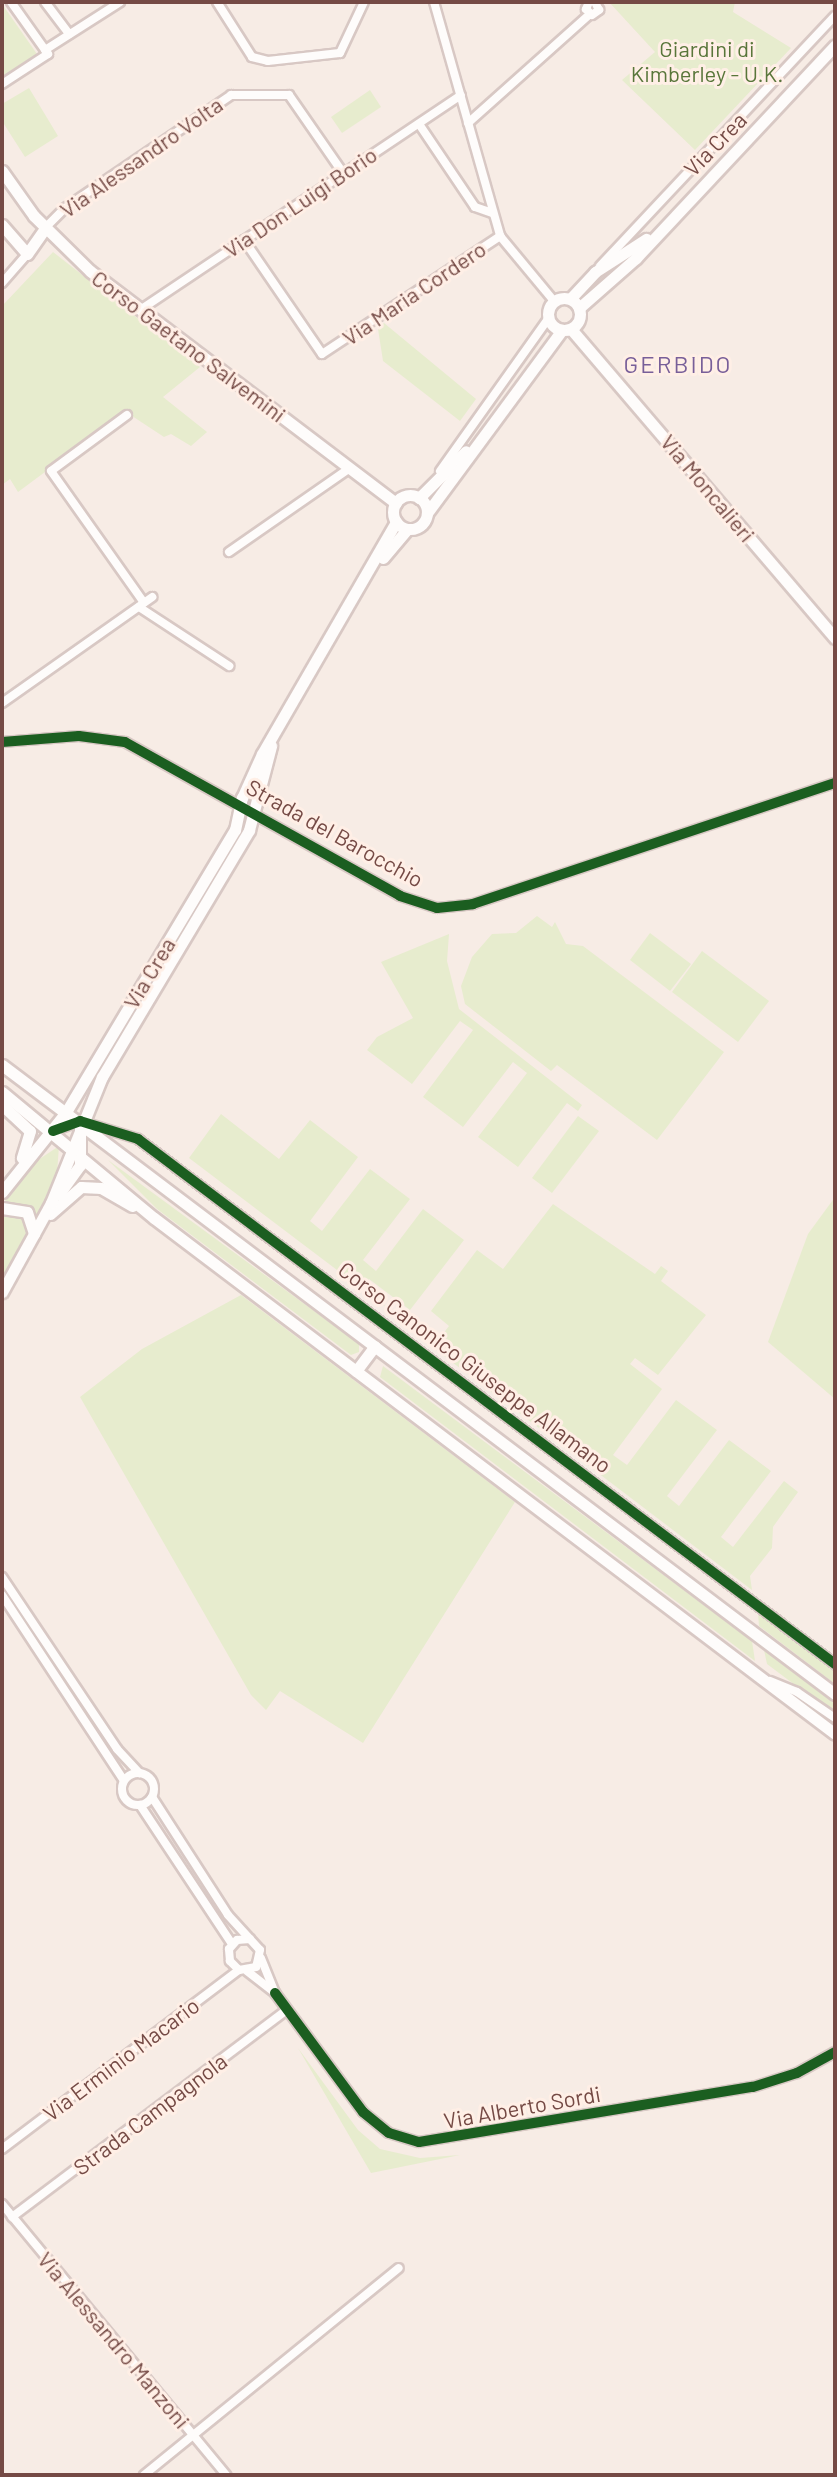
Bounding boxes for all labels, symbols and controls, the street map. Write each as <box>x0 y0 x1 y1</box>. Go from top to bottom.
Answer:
park label: Giardini di Kimberley - U.K. <box>631 35 783 86</box>
street label: Via Alessandro Volta <box>55 91 227 223</box>
street label: Via Crea <box>678 107 752 181</box>
street label: Via Don Luigi Borio <box>218 141 382 263</box>
street label: Via Maria Cordero <box>337 235 491 351</box>
street label: Corso Gaetano Salvemini <box>87 264 291 428</box>
district label: GERBIDO <box>624 350 732 378</box>
street label: Via Moncalieri <box>655 429 761 547</box>
street label: Strada del Barocchio <box>242 773 428 893</box>
street label: Via Crea <box>118 933 180 1013</box>
street label: Corso Canonico Giuseppe Allamano <box>333 1256 617 1478</box>
street label: Via Erminio Macario <box>38 1992 204 2126</box>
street label: Strada Campagnola <box>68 2048 232 2180</box>
street label: Via Alberto Sordi <box>441 2080 603 2134</box>
street label: Via Alessandro Manzoni <box>32 2246 196 2434</box>

